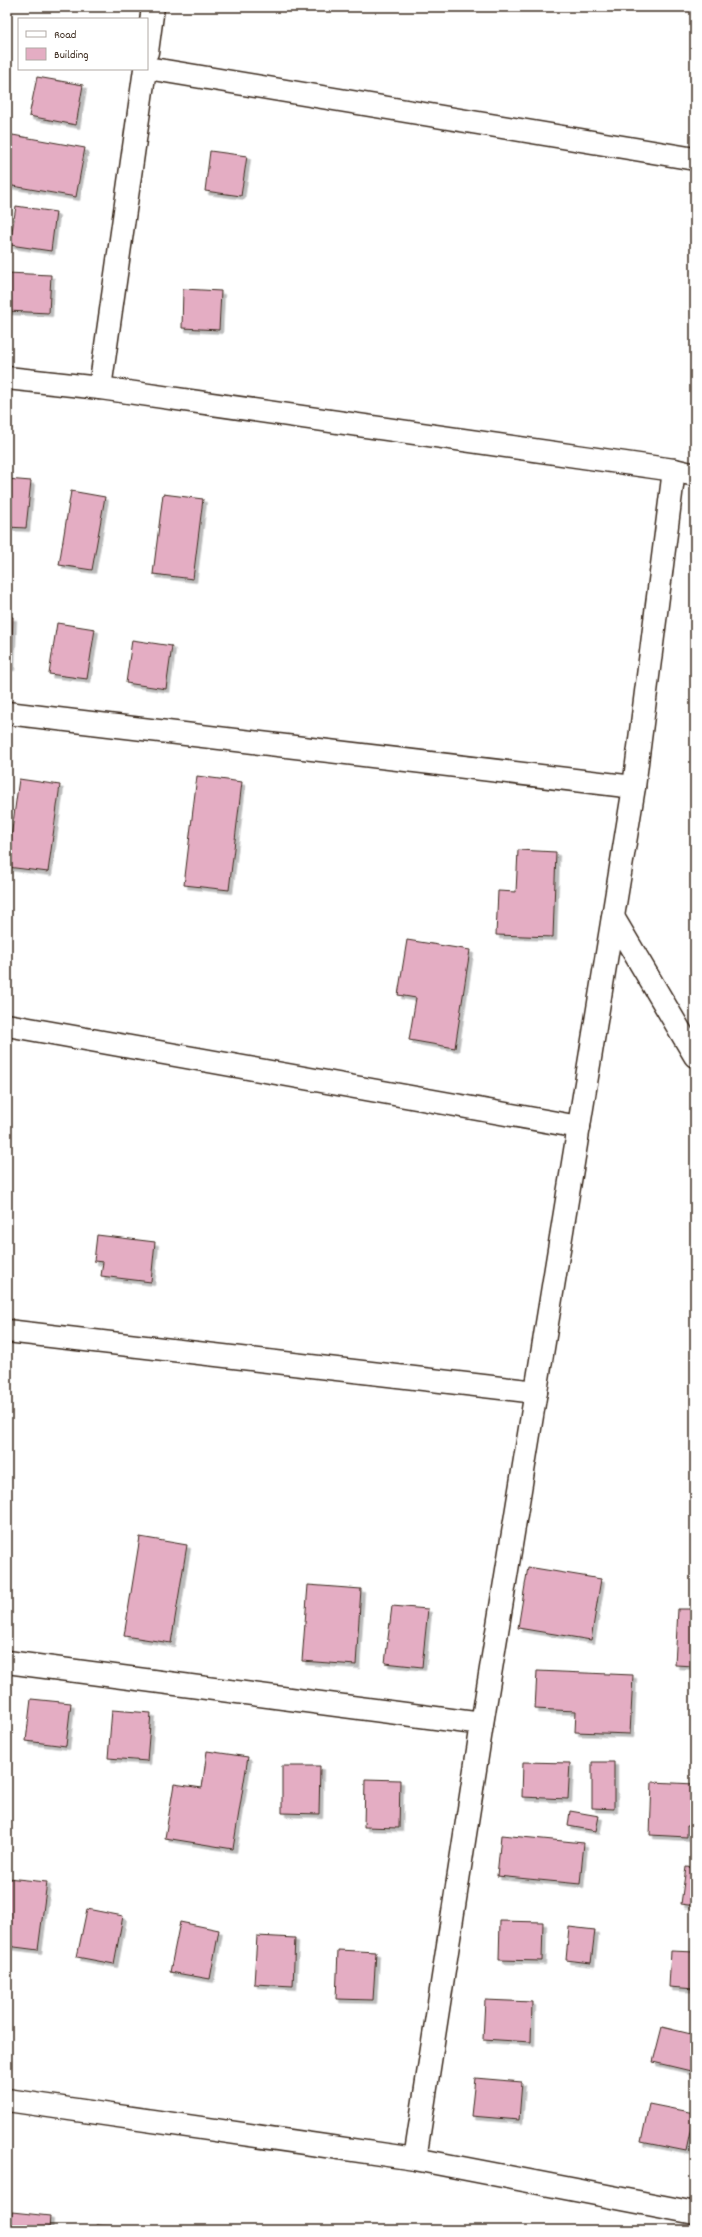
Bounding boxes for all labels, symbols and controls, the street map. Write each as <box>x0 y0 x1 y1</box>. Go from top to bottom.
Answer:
legend <box>18 18 148 70</box>
text: Road <box>54 27 76 44</box>
text: Building <box>54 47 89 64</box>

